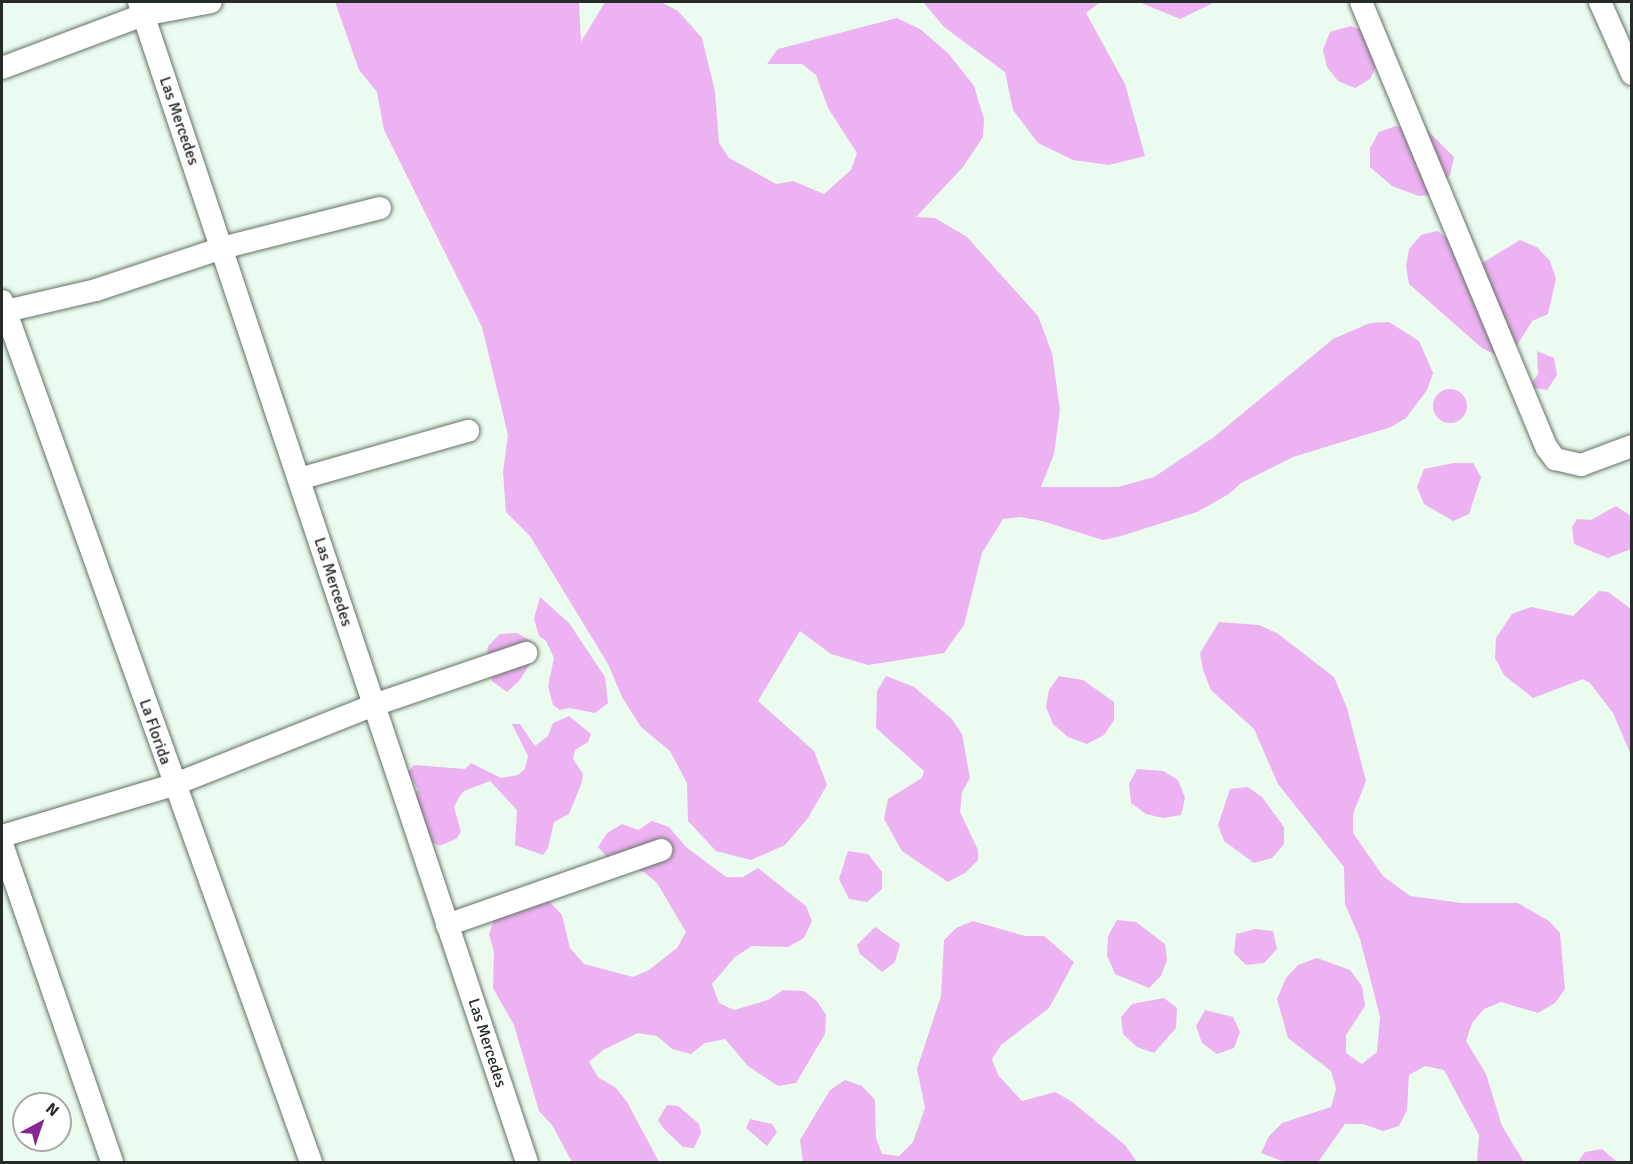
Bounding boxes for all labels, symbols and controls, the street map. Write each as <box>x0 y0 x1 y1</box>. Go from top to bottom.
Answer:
street label: Las Mercedes <box>155 74 203 168</box>
street label: Las Mercedes <box>310 535 356 629</box>
street label: La Florida <box>135 697 175 767</box>
street label: Las Mercedes <box>464 996 510 1090</box>
north arrow <box>12 1092 72 1152</box>
text: N <box>42 1098 63 1121</box>

